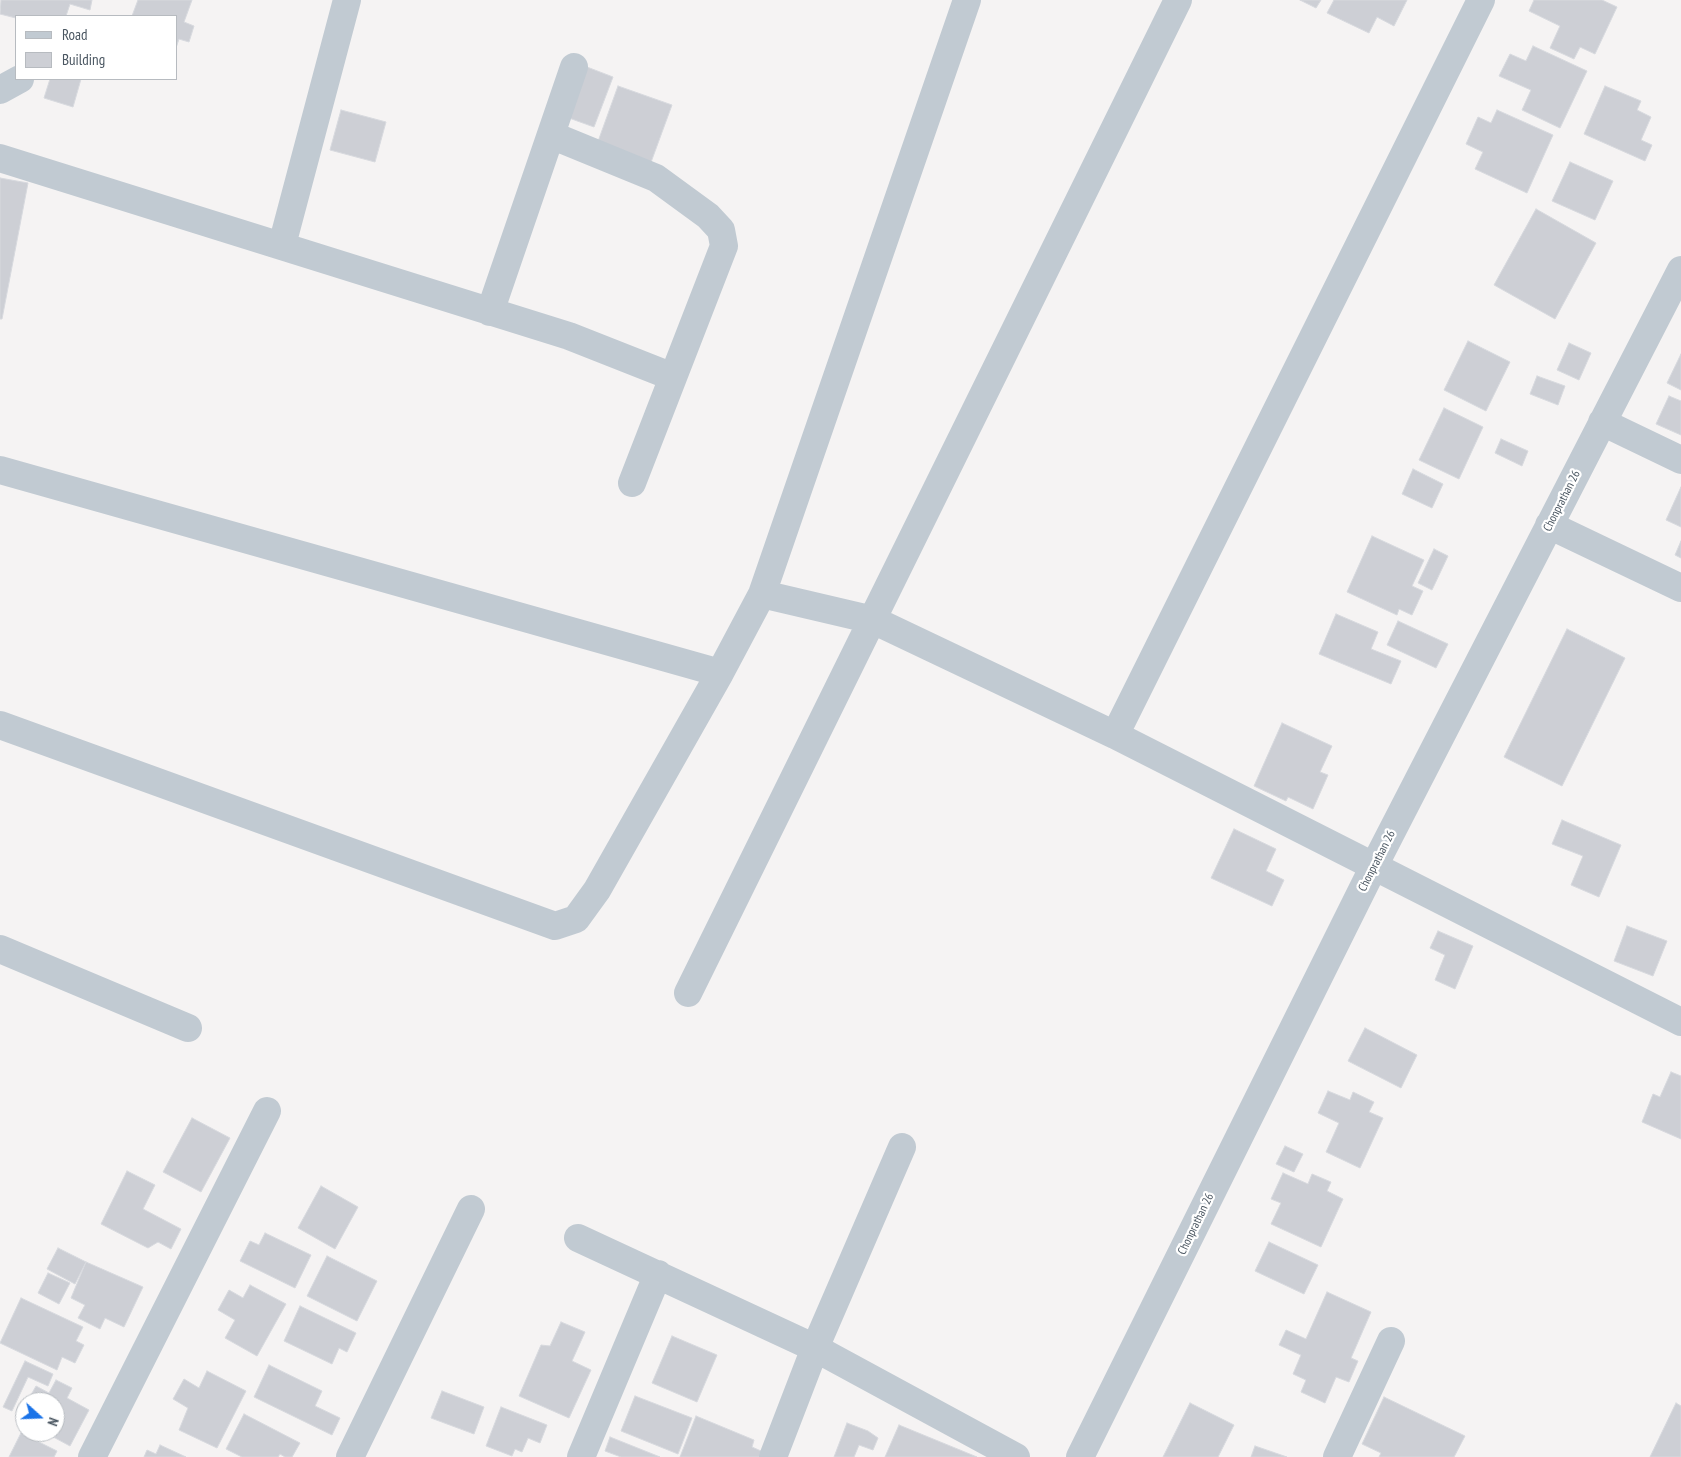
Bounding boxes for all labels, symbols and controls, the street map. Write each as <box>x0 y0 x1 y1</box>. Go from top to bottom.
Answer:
legend <box>15 15 178 80</box>
text: Road <box>62 25 88 44</box>
text: Building <box>62 50 105 69</box>
street label: Chonprathan 26 <box>1540 468 1584 534</box>
street label: Chonprathan 26 <box>1355 828 1399 894</box>
street label: Chonprathan 26 <box>1175 1191 1217 1257</box>
north arrow <box>15 1392 65 1442</box>
text: N <box>43 1415 63 1428</box>

